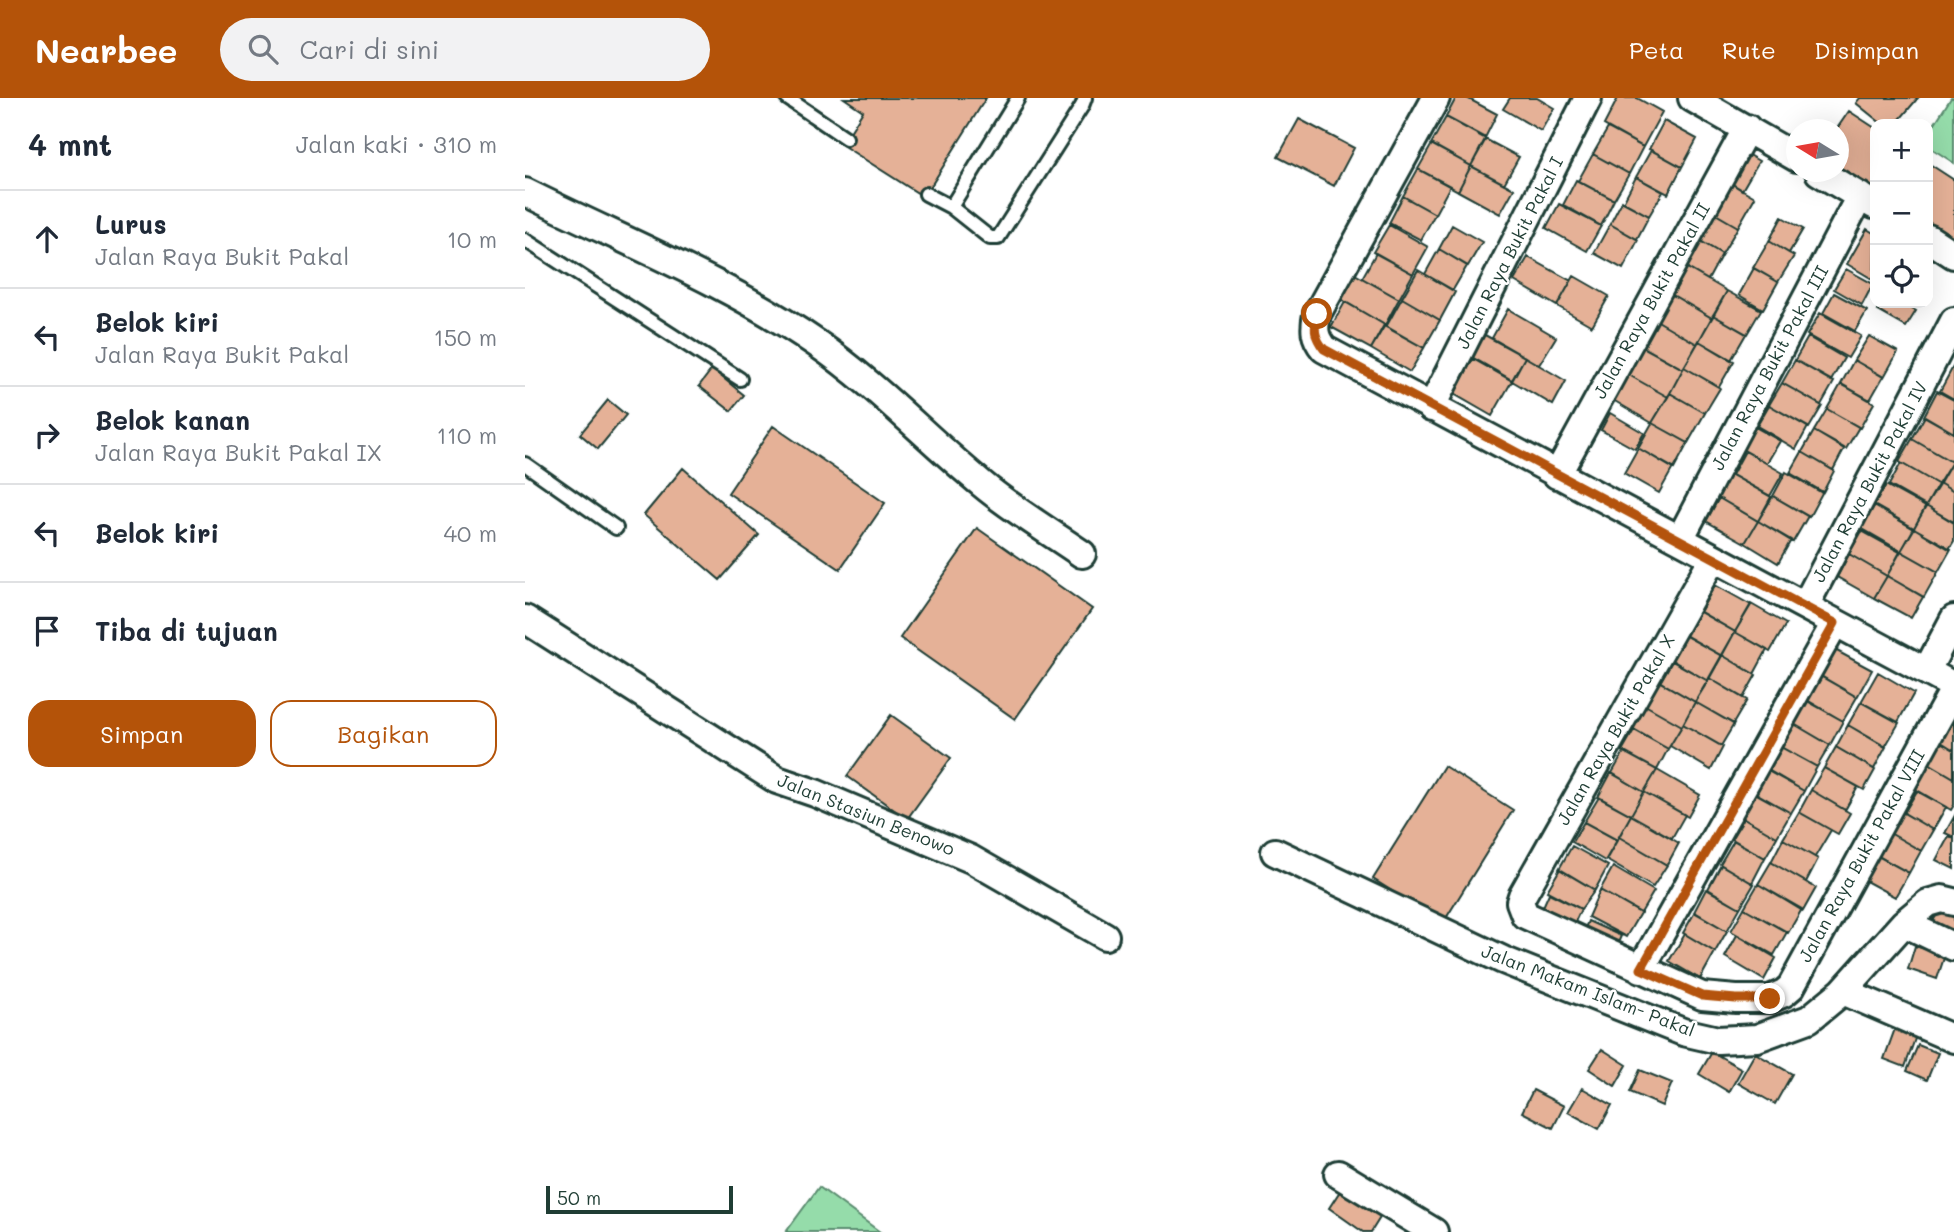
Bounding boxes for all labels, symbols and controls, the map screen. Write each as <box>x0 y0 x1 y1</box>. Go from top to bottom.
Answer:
search box <box>220 18 710 81</box>
text: Nearbee <box>35 28 178 71</box>
icon: search <box>244 30 282 68</box>
text: Cari di sini <box>300 32 439 66</box>
text: Peta <box>1629 34 1684 65</box>
text: Rute <box>1722 34 1776 65</box>
text: Disimpan <box>1814 34 1919 65</box>
north arrow <box>1786 119 1849 182</box>
map controls <box>1870 119 1933 308</box>
button: + <box>1870 119 1933 182</box>
text: 4 mnt <box>28 124 112 164</box>
text: Jalan kaki · 310 m <box>296 129 497 159</box>
street label: Jalan Raya Bukit Pakal I <box>1450 152 1568 353</box>
button: − <box>1870 182 1933 245</box>
street label: Jalan Raya Bukit Pakal II <box>1587 198 1715 403</box>
text: Lurus <box>95 207 167 241</box>
icon: ahead <box>28 220 66 258</box>
text: 10 m <box>447 224 497 254</box>
text: Jalan Raya Bukit Pakal <box>95 241 349 271</box>
button: locate <box>1870 245 1933 308</box>
street label: Jalan Raya Bukit Pakal III <box>1705 261 1833 474</box>
route start <box>1301 298 1332 329</box>
text: Belok kiri <box>95 305 219 339</box>
icon: left <box>28 318 66 356</box>
text: 150 m <box>433 322 497 352</box>
text: Jalan Raya Bukit Pakal <box>95 339 349 369</box>
street label: Jalan Raya Bukit Pakal IV <box>1806 377 1932 586</box>
text: Belok kanan <box>95 403 250 437</box>
icon: right <box>28 416 66 454</box>
text: 110 m <box>437 420 497 450</box>
text: Jalan Raya Bukit Pakal IX <box>95 437 382 467</box>
icon: left <box>28 514 66 552</box>
text: Belok kiri <box>95 516 219 550</box>
text: 40 m <box>444 518 497 548</box>
icon: arrive <box>28 612 66 650</box>
text: Tiba di tujuan <box>95 614 278 648</box>
street label: Jalan Raya Bukit Pakal X <box>1551 630 1680 829</box>
button: Simpan <box>28 700 256 767</box>
button: Bagikan <box>270 700 497 767</box>
street label: Jalan Raya Bukit Pakal VIII <box>1792 745 1930 966</box>
street label: Jalan Stasiun Benowo <box>774 767 959 861</box>
street label: Jalan Makam Islam- Pakal <box>1478 938 1698 1042</box>
route end <box>1754 983 1785 1014</box>
scale bar <box>546 1183 733 1215</box>
text: 50 m <box>557 1185 601 1210</box>

